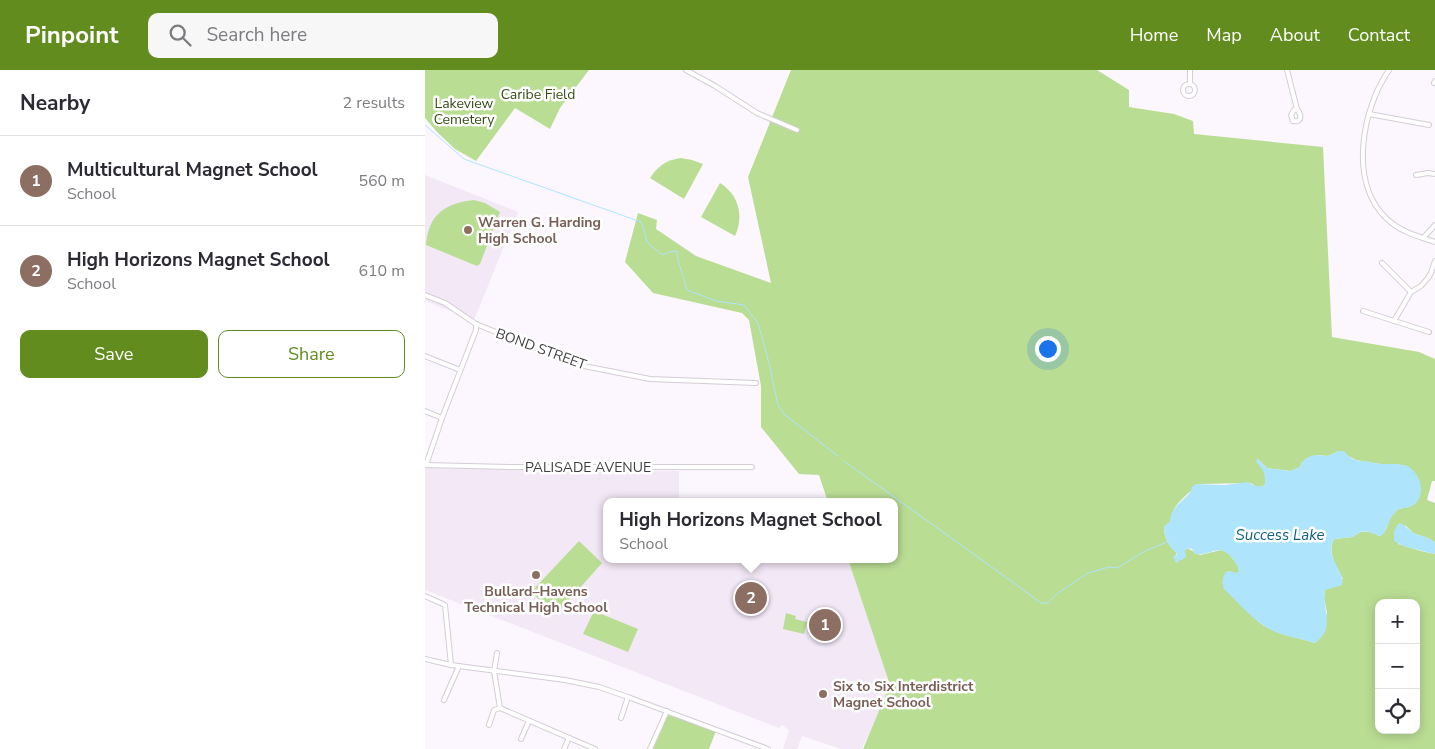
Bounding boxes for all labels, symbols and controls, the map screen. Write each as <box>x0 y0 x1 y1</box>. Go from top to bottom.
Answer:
search box <box>148 13 498 58</box>
text: Pinpoint <box>25 19 118 51</box>
icon: search <box>166 21 194 49</box>
text: Search here <box>206 22 307 48</box>
text: Home <box>1130 23 1178 47</box>
text: Map <box>1206 23 1242 47</box>
text: About <box>1270 23 1320 47</box>
text: Contact <box>1348 23 1410 47</box>
park label: Caribe Field <box>501 85 575 104</box>
text: Nearby <box>20 89 90 117</box>
text: 2 results <box>343 92 405 114</box>
park label: Lakeview Cemetery <box>434 94 495 129</box>
text: Multicultural Magnet School <box>67 157 318 183</box>
text: 1 <box>31 170 41 192</box>
text: 560 m <box>358 170 405 192</box>
text: School <box>67 183 116 205</box>
place label: Warren G. Harding High School <box>478 213 601 248</box>
marker: Warren G. Harding High School <box>462 224 474 236</box>
text: High Horizons Magnet School <box>67 247 330 273</box>
text: 2 <box>31 260 41 282</box>
text: 610 m <box>358 260 405 282</box>
text: School <box>67 273 116 295</box>
street label: BOND STREET <box>493 324 590 374</box>
button: Save <box>20 330 208 378</box>
button: Share <box>218 330 405 378</box>
your location <box>1035 336 1061 362</box>
street label: PALISADE AVENUE <box>525 458 651 477</box>
popup <box>603 498 898 563</box>
text: High Horizons Magnet School <box>619 507 882 533</box>
water label: Success Lake <box>1236 525 1324 545</box>
text: School <box>619 533 668 555</box>
marker: Bullard–Havens Technical High School <box>530 569 542 581</box>
pin: 2 <box>735 579 767 617</box>
place label: Bullard–Havens Technical High School <box>464 582 608 617</box>
map controls <box>1375 599 1420 734</box>
button: + <box>1375 599 1420 644</box>
pin: 1 <box>809 606 841 644</box>
button: − <box>1375 644 1420 689</box>
place label: Six to Six Interdistrict Magnet School <box>833 677 974 712</box>
marker: Six to Six Interdistrict Magnet School <box>817 688 829 700</box>
button: locate <box>1375 689 1420 734</box>

